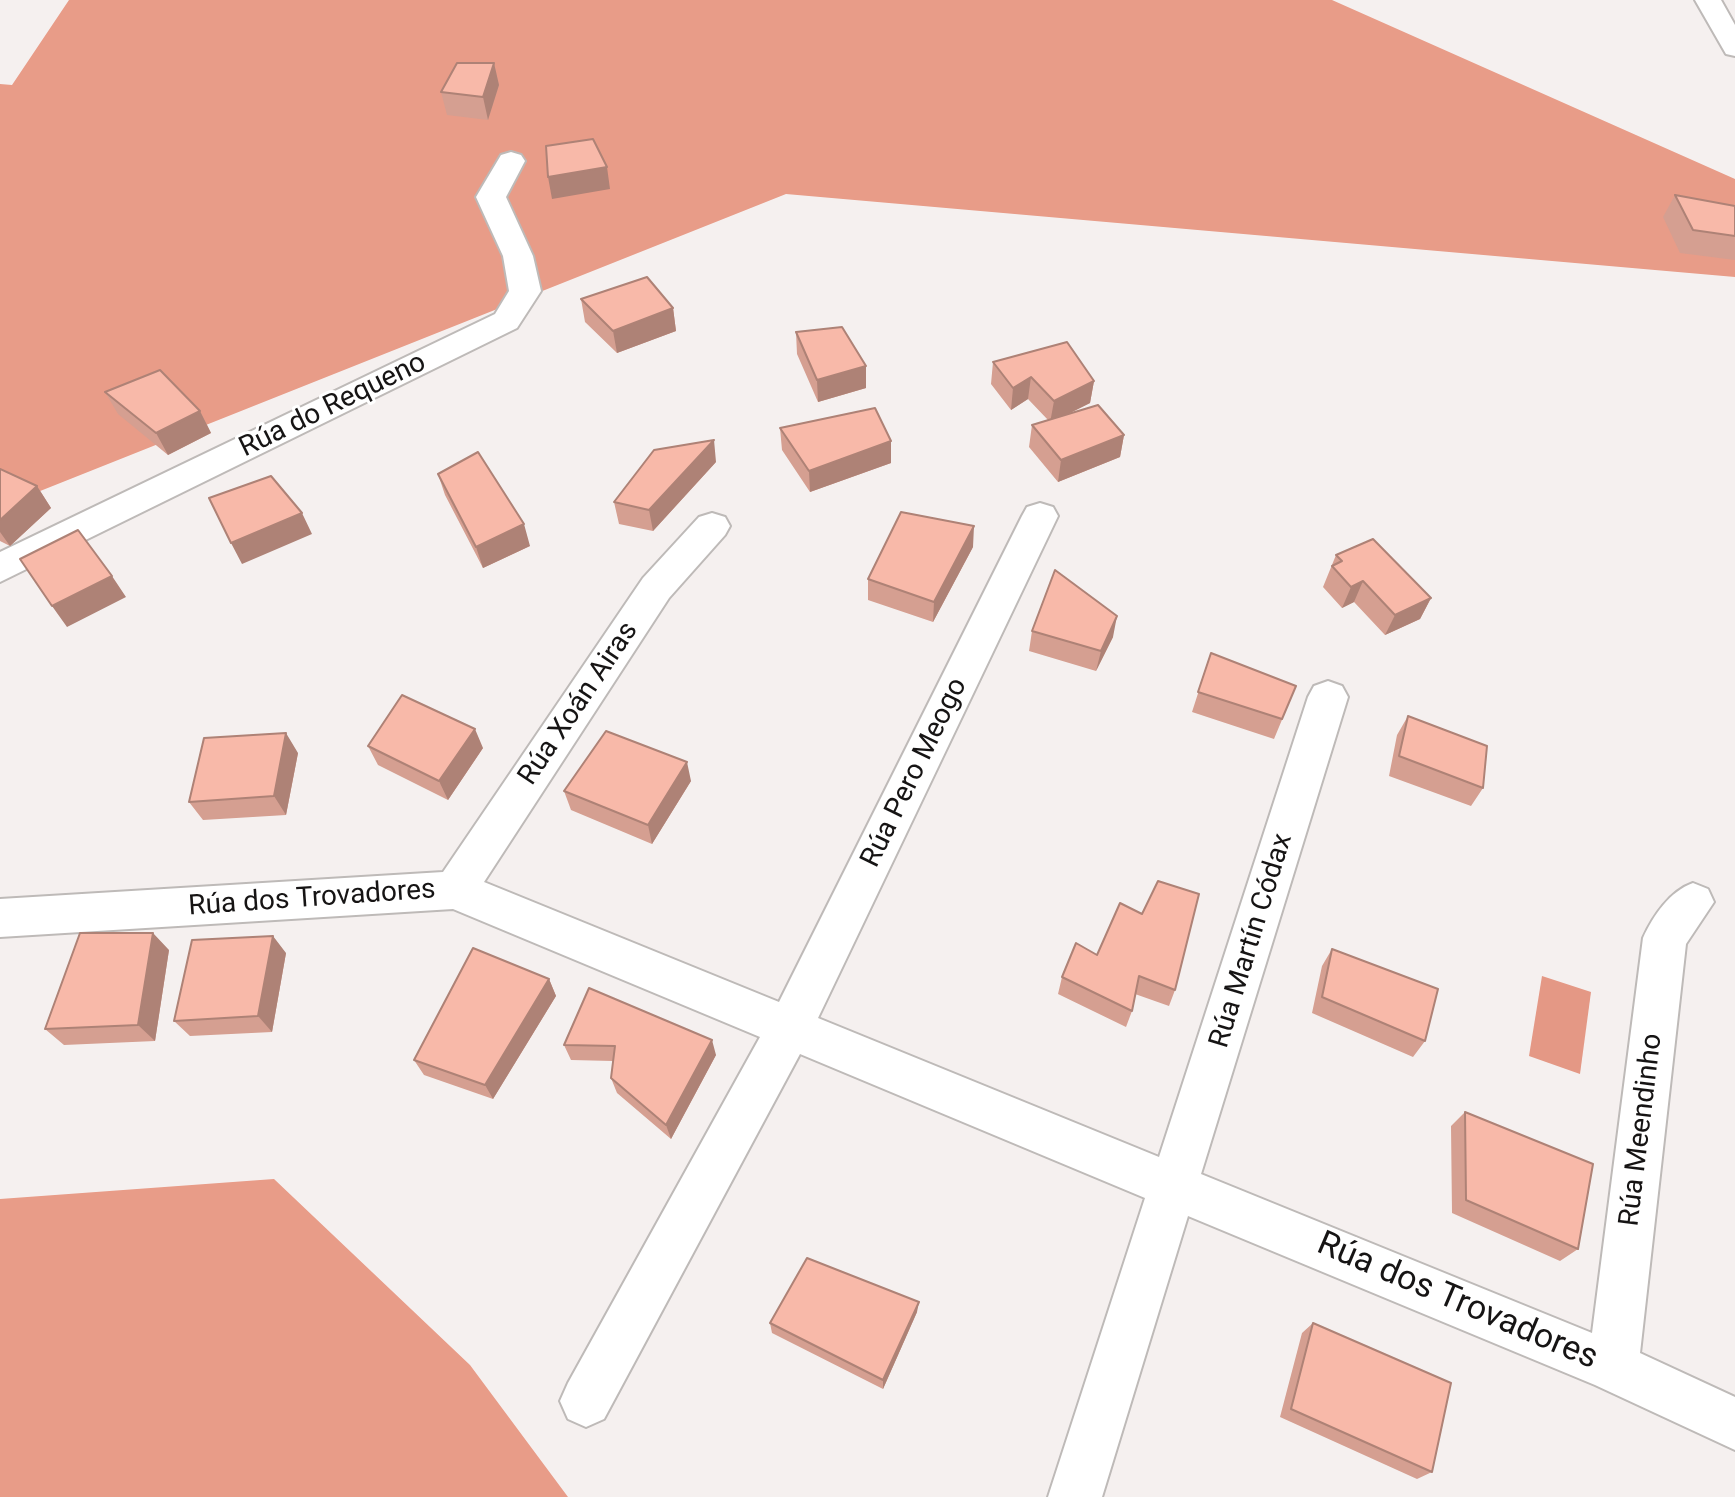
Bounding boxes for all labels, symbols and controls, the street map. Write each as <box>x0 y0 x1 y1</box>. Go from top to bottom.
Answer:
street label: Rúa do Requeno <box>234 346 432 466</box>
street label: Rúa Xoán Airas <box>512 616 646 792</box>
street label: Rúa Pero Meogo <box>855 673 975 873</box>
street label: Rúa Martín Códax <box>1203 830 1301 1052</box>
street label: Rúa dos Trovadores <box>187 874 437 924</box>
street label: Rúa Meendinho <box>1614 1032 1670 1228</box>
street label: Rúa dos Trovadores <box>1311 1224 1603 1380</box>

